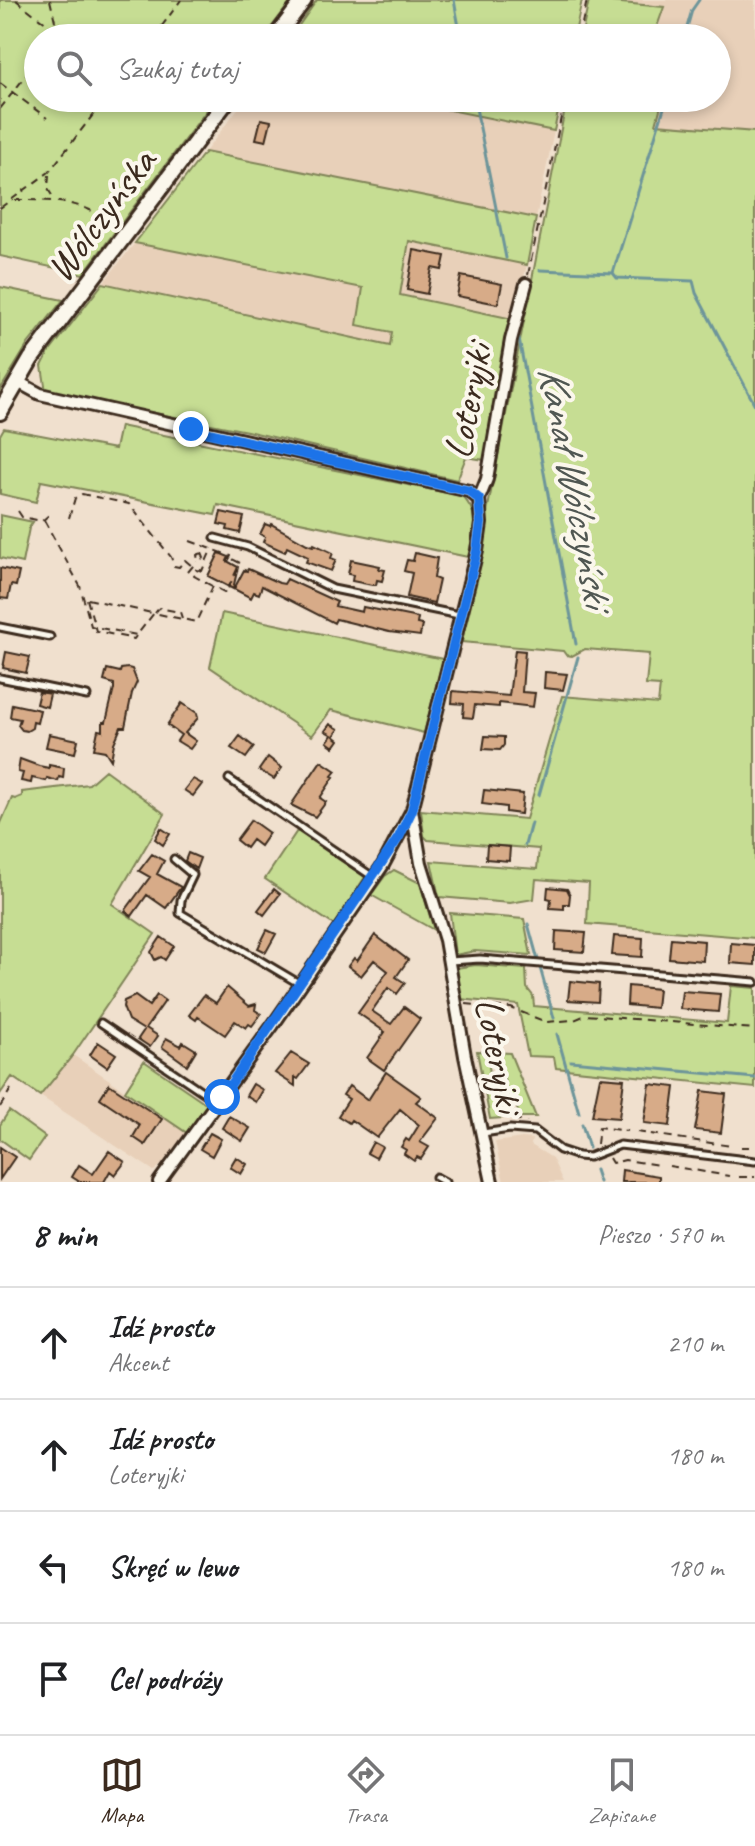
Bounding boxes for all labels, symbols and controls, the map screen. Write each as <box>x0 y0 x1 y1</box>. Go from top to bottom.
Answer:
search box <box>24 24 731 112</box>
icon: search <box>52 46 96 90</box>
text: Szukaj tutaj <box>116 49 238 87</box>
street label: Wólczyńska <box>35 137 169 291</box>
street label: Loteryjki <box>432 335 504 463</box>
water label: Kanał Wólczyński <box>526 361 626 621</box>
route end <box>173 411 209 447</box>
street label: Loteryjki <box>463 993 535 1121</box>
route start <box>204 1079 240 1115</box>
text: 8 min <box>32 1213 97 1256</box>
text: Pieszo · 570 m <box>598 1218 723 1251</box>
text: Idź prosto <box>108 1308 213 1346</box>
icon: ahead <box>32 1321 76 1365</box>
text: 210 m <box>667 1327 723 1360</box>
text: Akcent <box>108 1346 168 1379</box>
text: Idź prosto <box>108 1420 213 1458</box>
icon: ahead <box>32 1433 76 1477</box>
text: 180 m <box>667 1439 723 1472</box>
text: Loteryjki <box>108 1458 183 1491</box>
icon: left <box>32 1545 76 1589</box>
text: Skręć w lewo <box>108 1548 237 1586</box>
text: 180 m <box>667 1551 723 1584</box>
icon: arrive <box>32 1657 76 1701</box>
text: Cel podróży <box>108 1660 221 1698</box>
tab: Mapa <box>100 1753 144 1829</box>
tab: Trasa <box>344 1753 388 1829</box>
tab: Zapisane <box>588 1753 655 1829</box>

